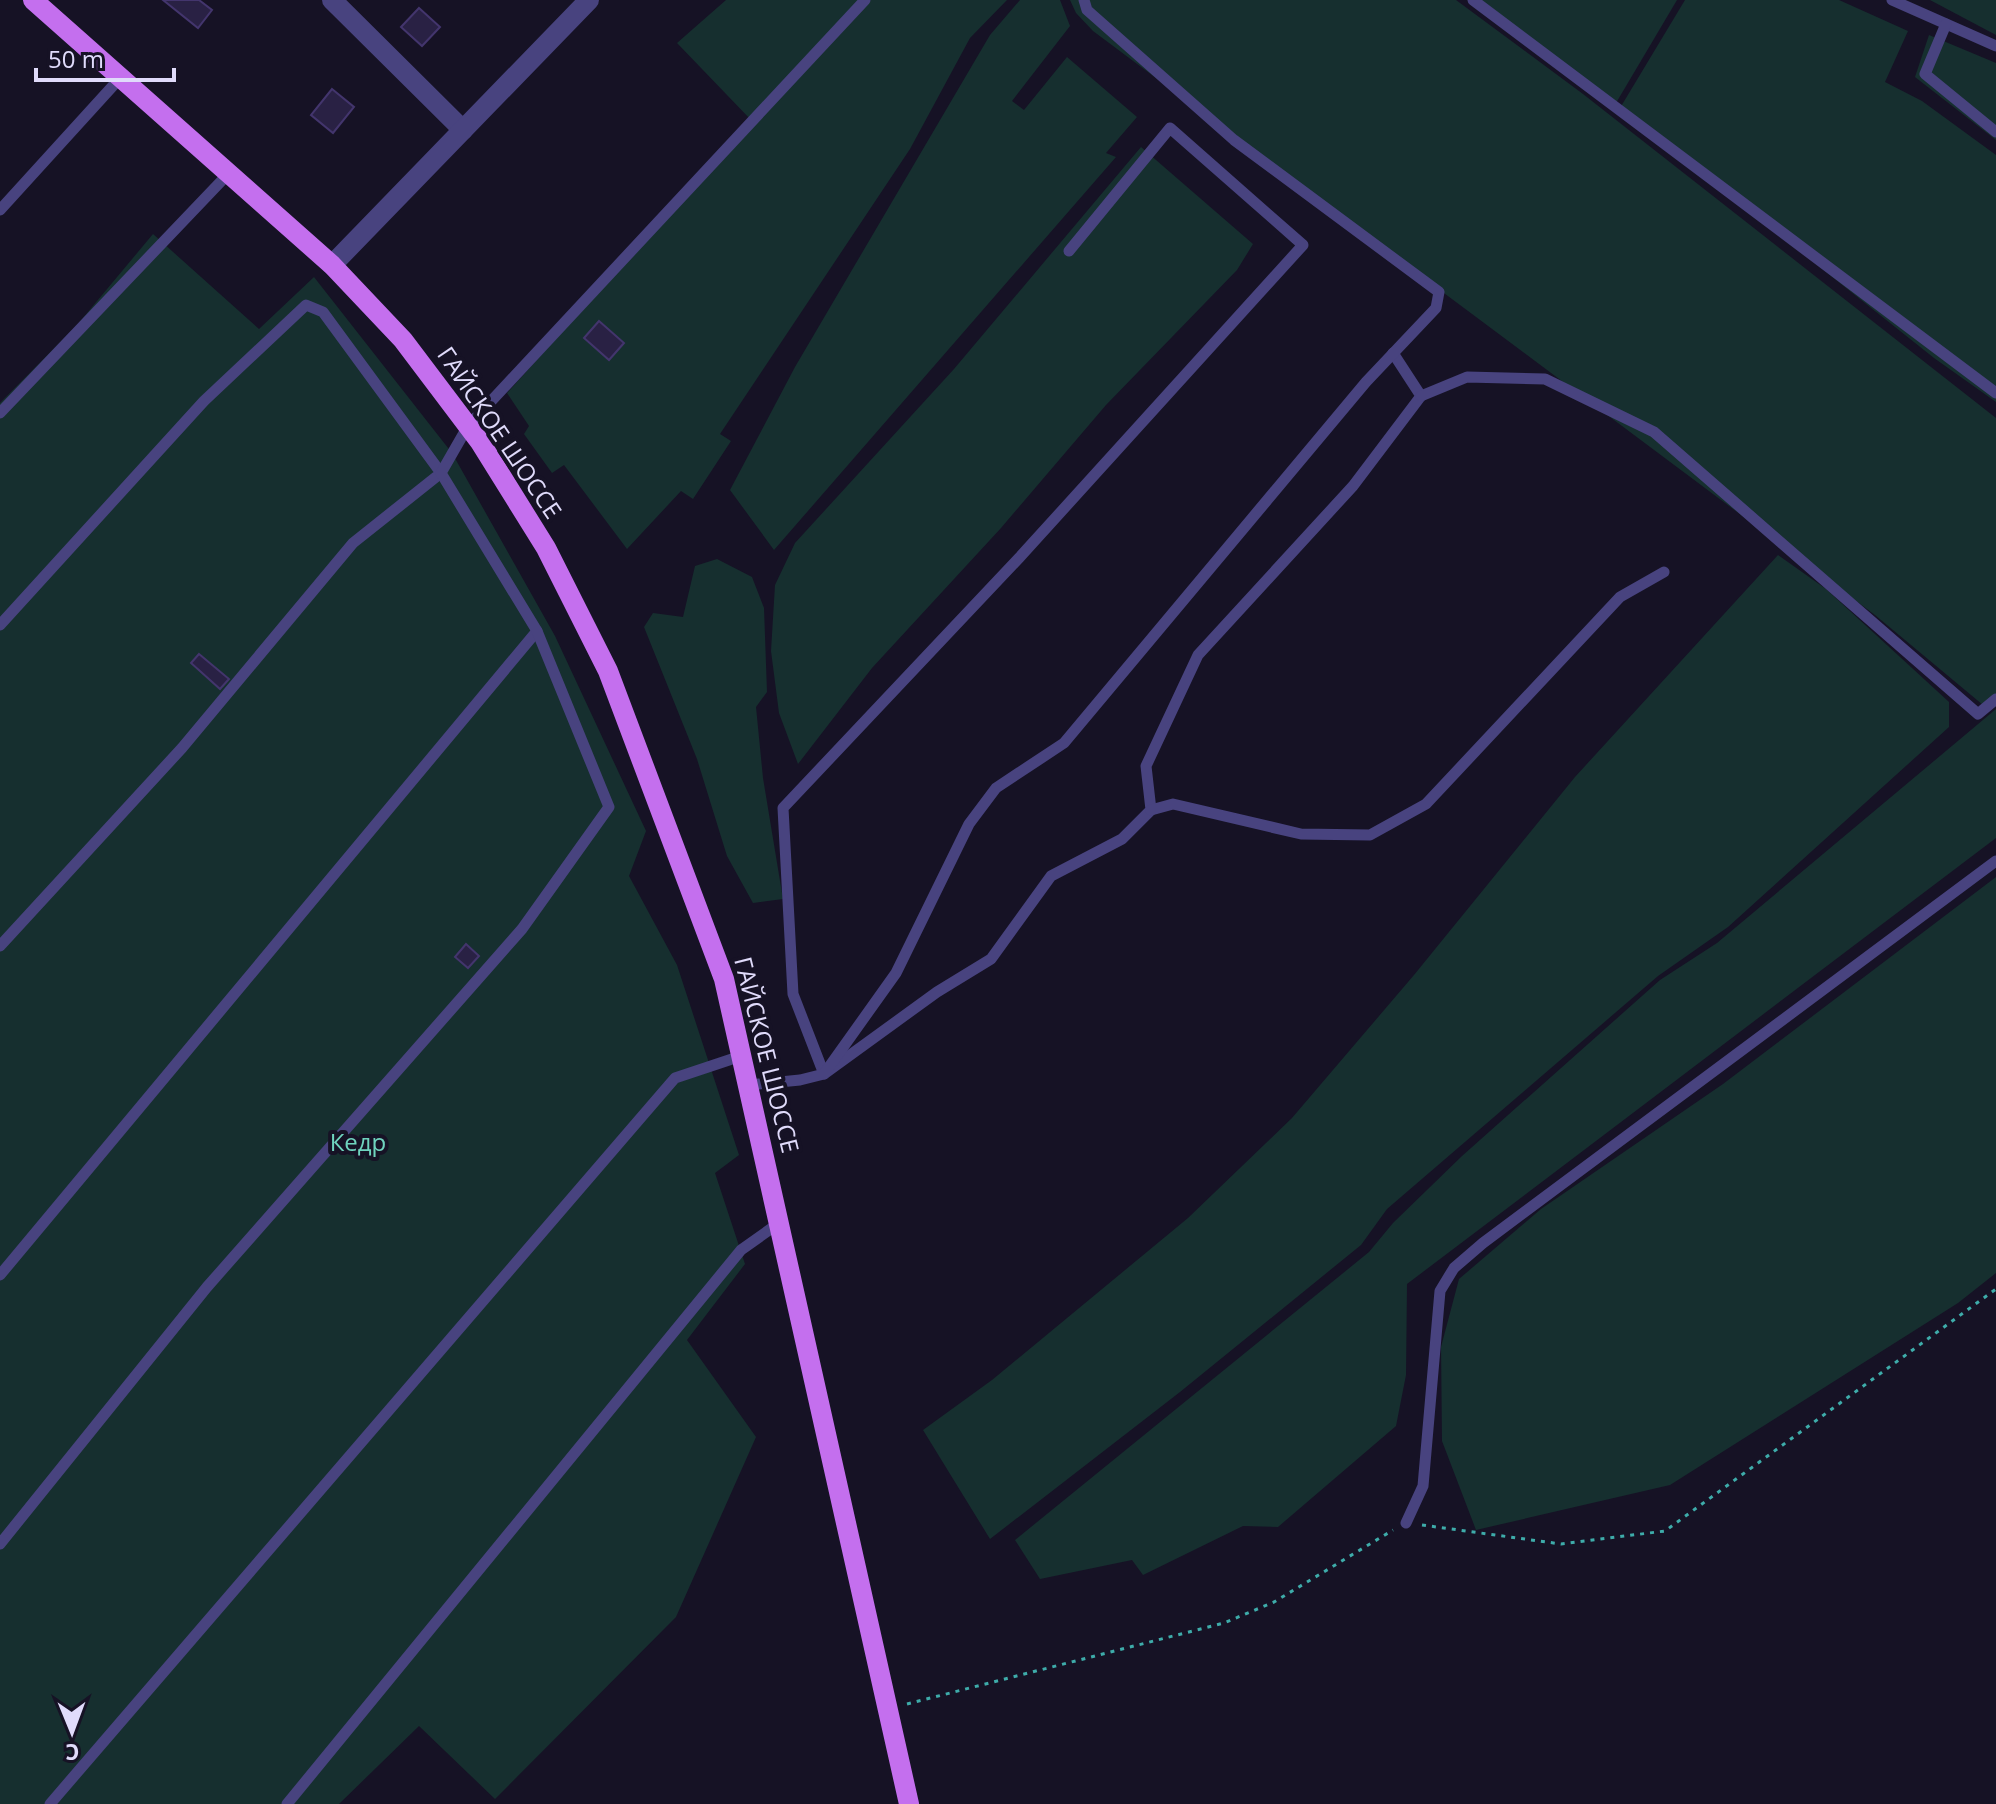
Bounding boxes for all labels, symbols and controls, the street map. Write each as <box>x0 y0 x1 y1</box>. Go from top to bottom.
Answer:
scale bar <box>36 32 174 82</box>
text: 50 m <box>48 42 104 75</box>
street label: ГАЙСКОЕ ШОССЕ <box>430 340 570 525</box>
street label: ГАЙСКОЕ ШОССЕ <box>727 953 808 1156</box>
park label: Кедр <box>330 1125 386 1158</box>
north arrow <box>32 1692 112 1772</box>
text: С <box>65 1738 80 1768</box>

